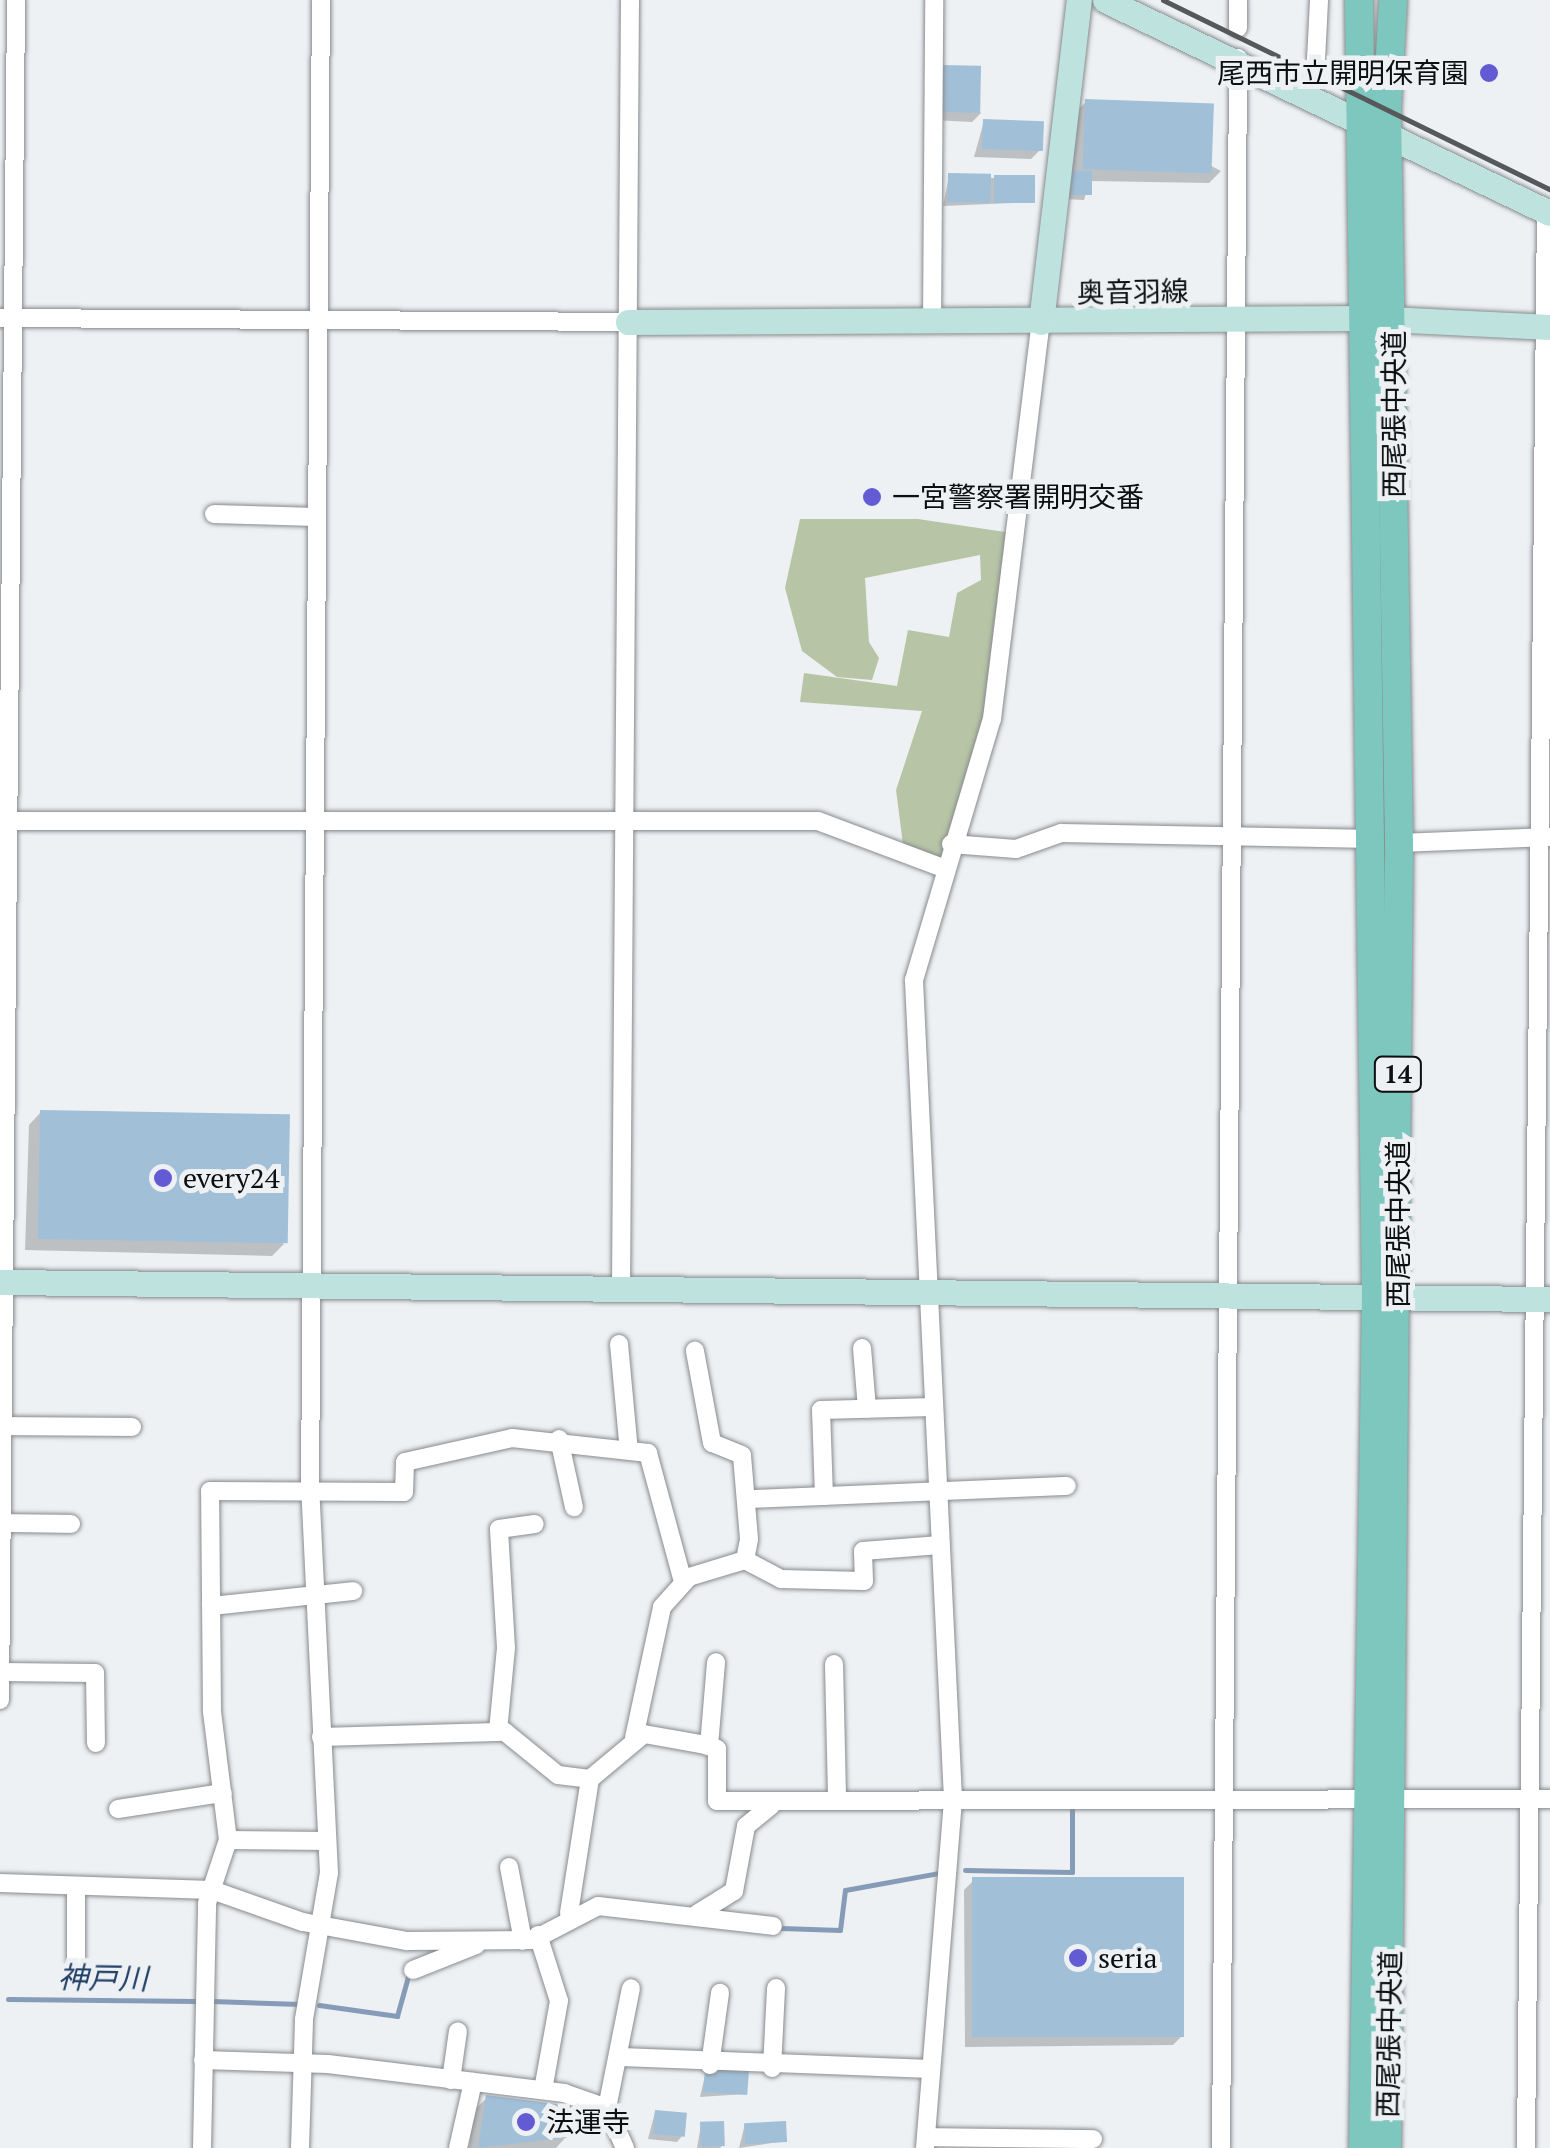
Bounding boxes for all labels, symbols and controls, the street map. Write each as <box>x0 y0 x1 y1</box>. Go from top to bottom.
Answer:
place label: 尾西市立開明保育園 <box>1217 56 1469 90</box>
marker: 尾西市立開明保育園 <box>1478 62 1500 84</box>
street label: 奥音羽線 <box>1077 274 1189 310</box>
street label: 西尾張中央道 <box>1377 330 1411 498</box>
place label: 一宮警察署開明交番 <box>892 480 1144 514</box>
marker: 一宮警察署開明交番 <box>861 486 883 508</box>
road number: 14 <box>1373 1054 1423 1094</box>
street label: 西尾張中央道 <box>1381 1140 1415 1308</box>
place label: every24 <box>183 1161 280 1195</box>
marker: every24 <box>152 1167 174 1189</box>
place label: seria <box>1098 1941 1158 1975</box>
marker: seria <box>1067 1947 1089 1969</box>
street label: 西尾張中央道 <box>1371 1950 1407 2118</box>
water label: 神戸川 <box>58 1959 148 1997</box>
place label: 法運寺 <box>546 2105 630 2139</box>
marker: 法運寺 <box>515 2111 537 2133</box>

